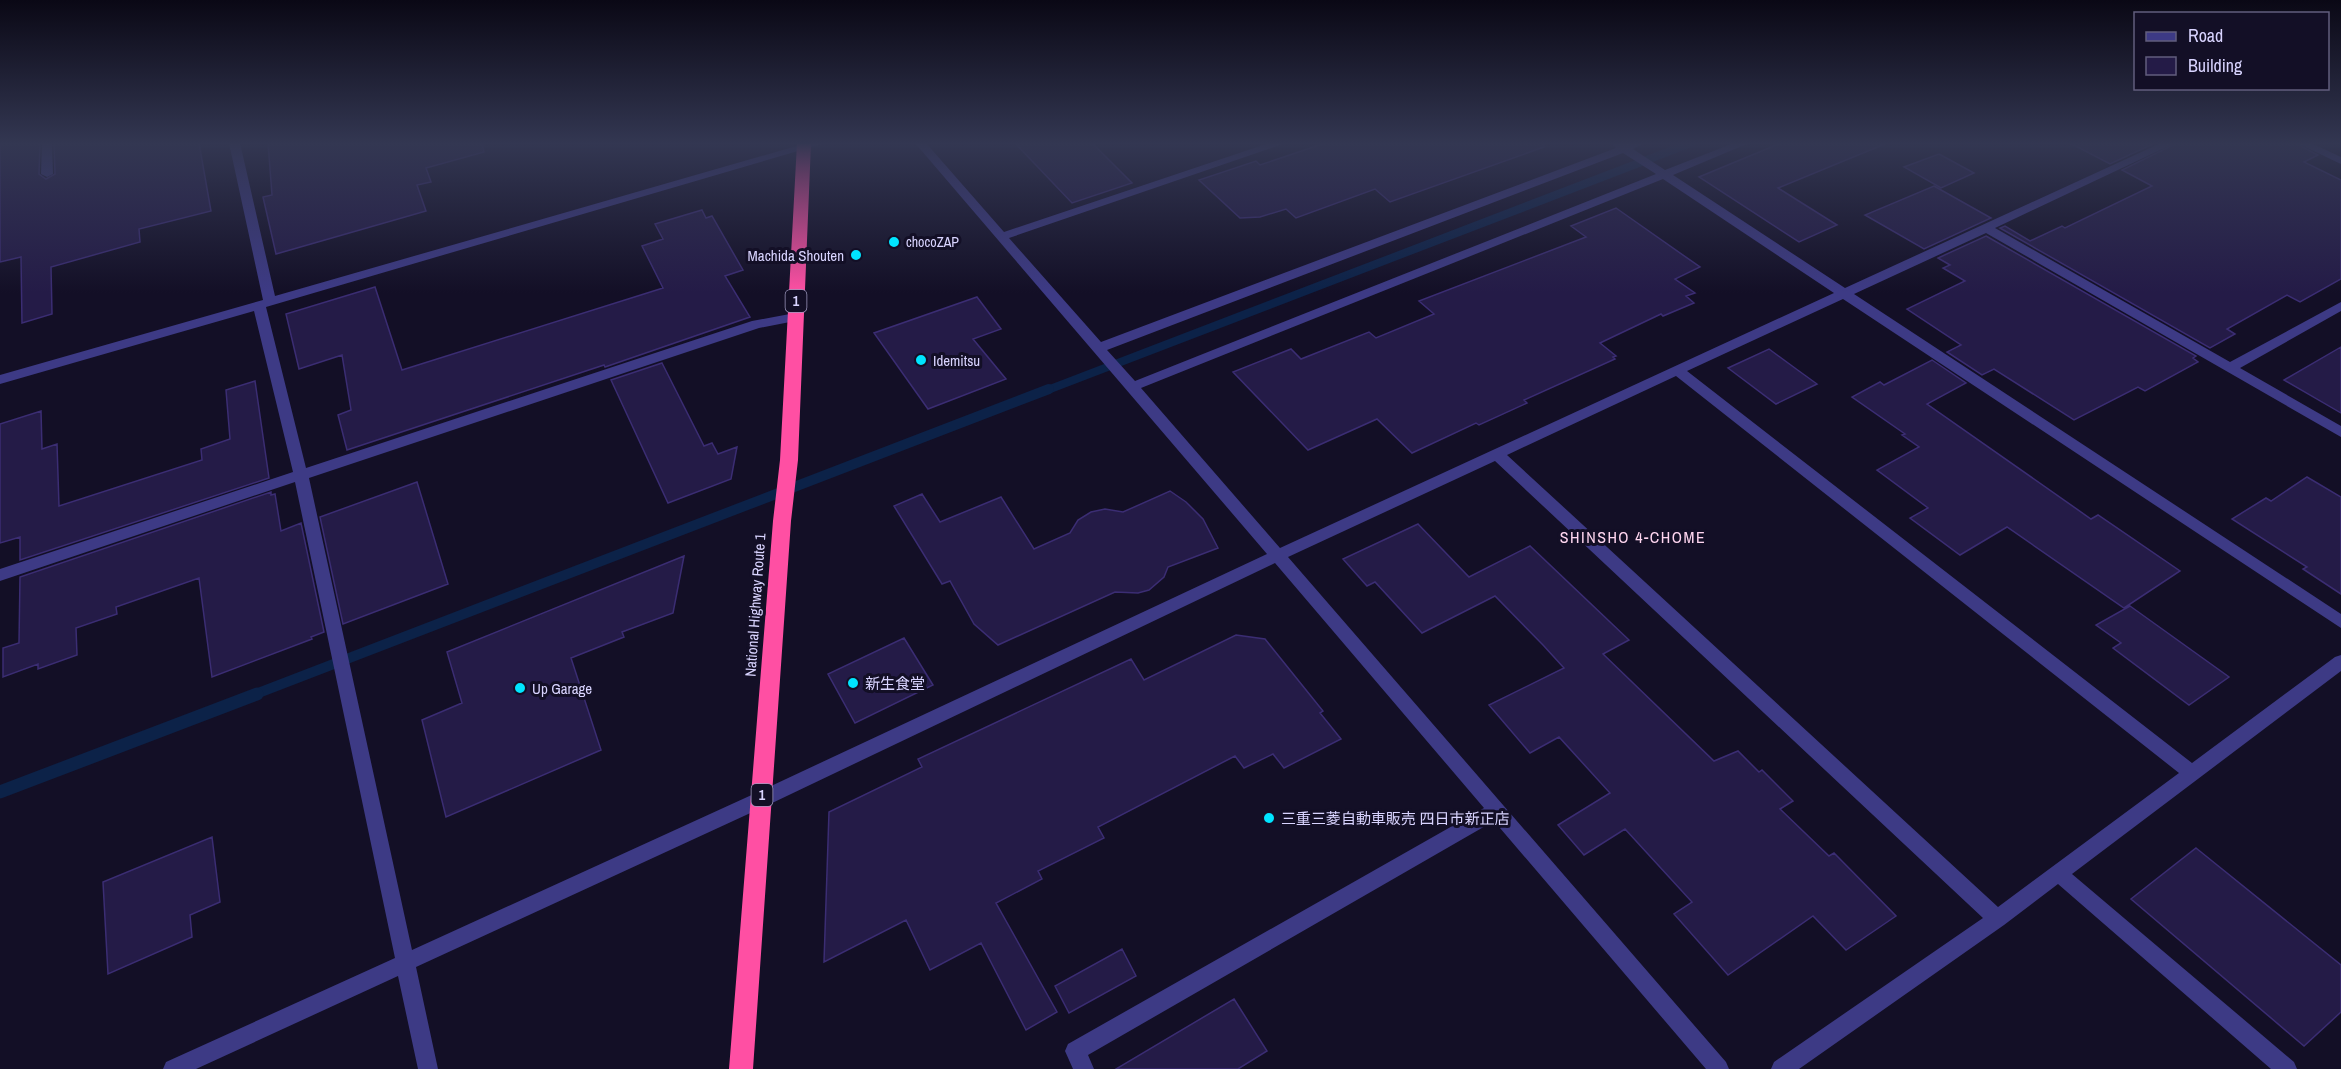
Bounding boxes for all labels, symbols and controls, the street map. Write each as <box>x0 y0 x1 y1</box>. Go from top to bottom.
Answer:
legend <box>2134 12 2329 90</box>
text: Road <box>2188 23 2223 48</box>
text: Building <box>2188 53 2243 78</box>
place label: chocoZAP <box>906 233 959 251</box>
marker: chocoZAP <box>887 235 901 249</box>
place label: Machida Shouten <box>748 245 844 266</box>
marker: Machida Shouten <box>849 248 863 262</box>
road number: 1 <box>786 290 806 312</box>
place label: Idemitsu <box>933 350 980 371</box>
marker: Idemitsu <box>914 353 928 367</box>
district label: SHINSHO 4-CHOME <box>1560 526 1706 548</box>
street label: National Highway Route 1 <box>740 532 770 677</box>
place label: 新生食堂 <box>865 673 925 694</box>
marker: 新生食堂 <box>846 676 860 690</box>
place label: Up Garage <box>532 678 592 699</box>
marker: Up Garage <box>513 681 527 695</box>
road number: 1 <box>752 784 772 806</box>
place label: 三重三菱自動車販売 四日市新正店 <box>1281 808 1509 829</box>
marker: 三重三菱自動車販売 四日市新正店 <box>1262 811 1276 825</box>

